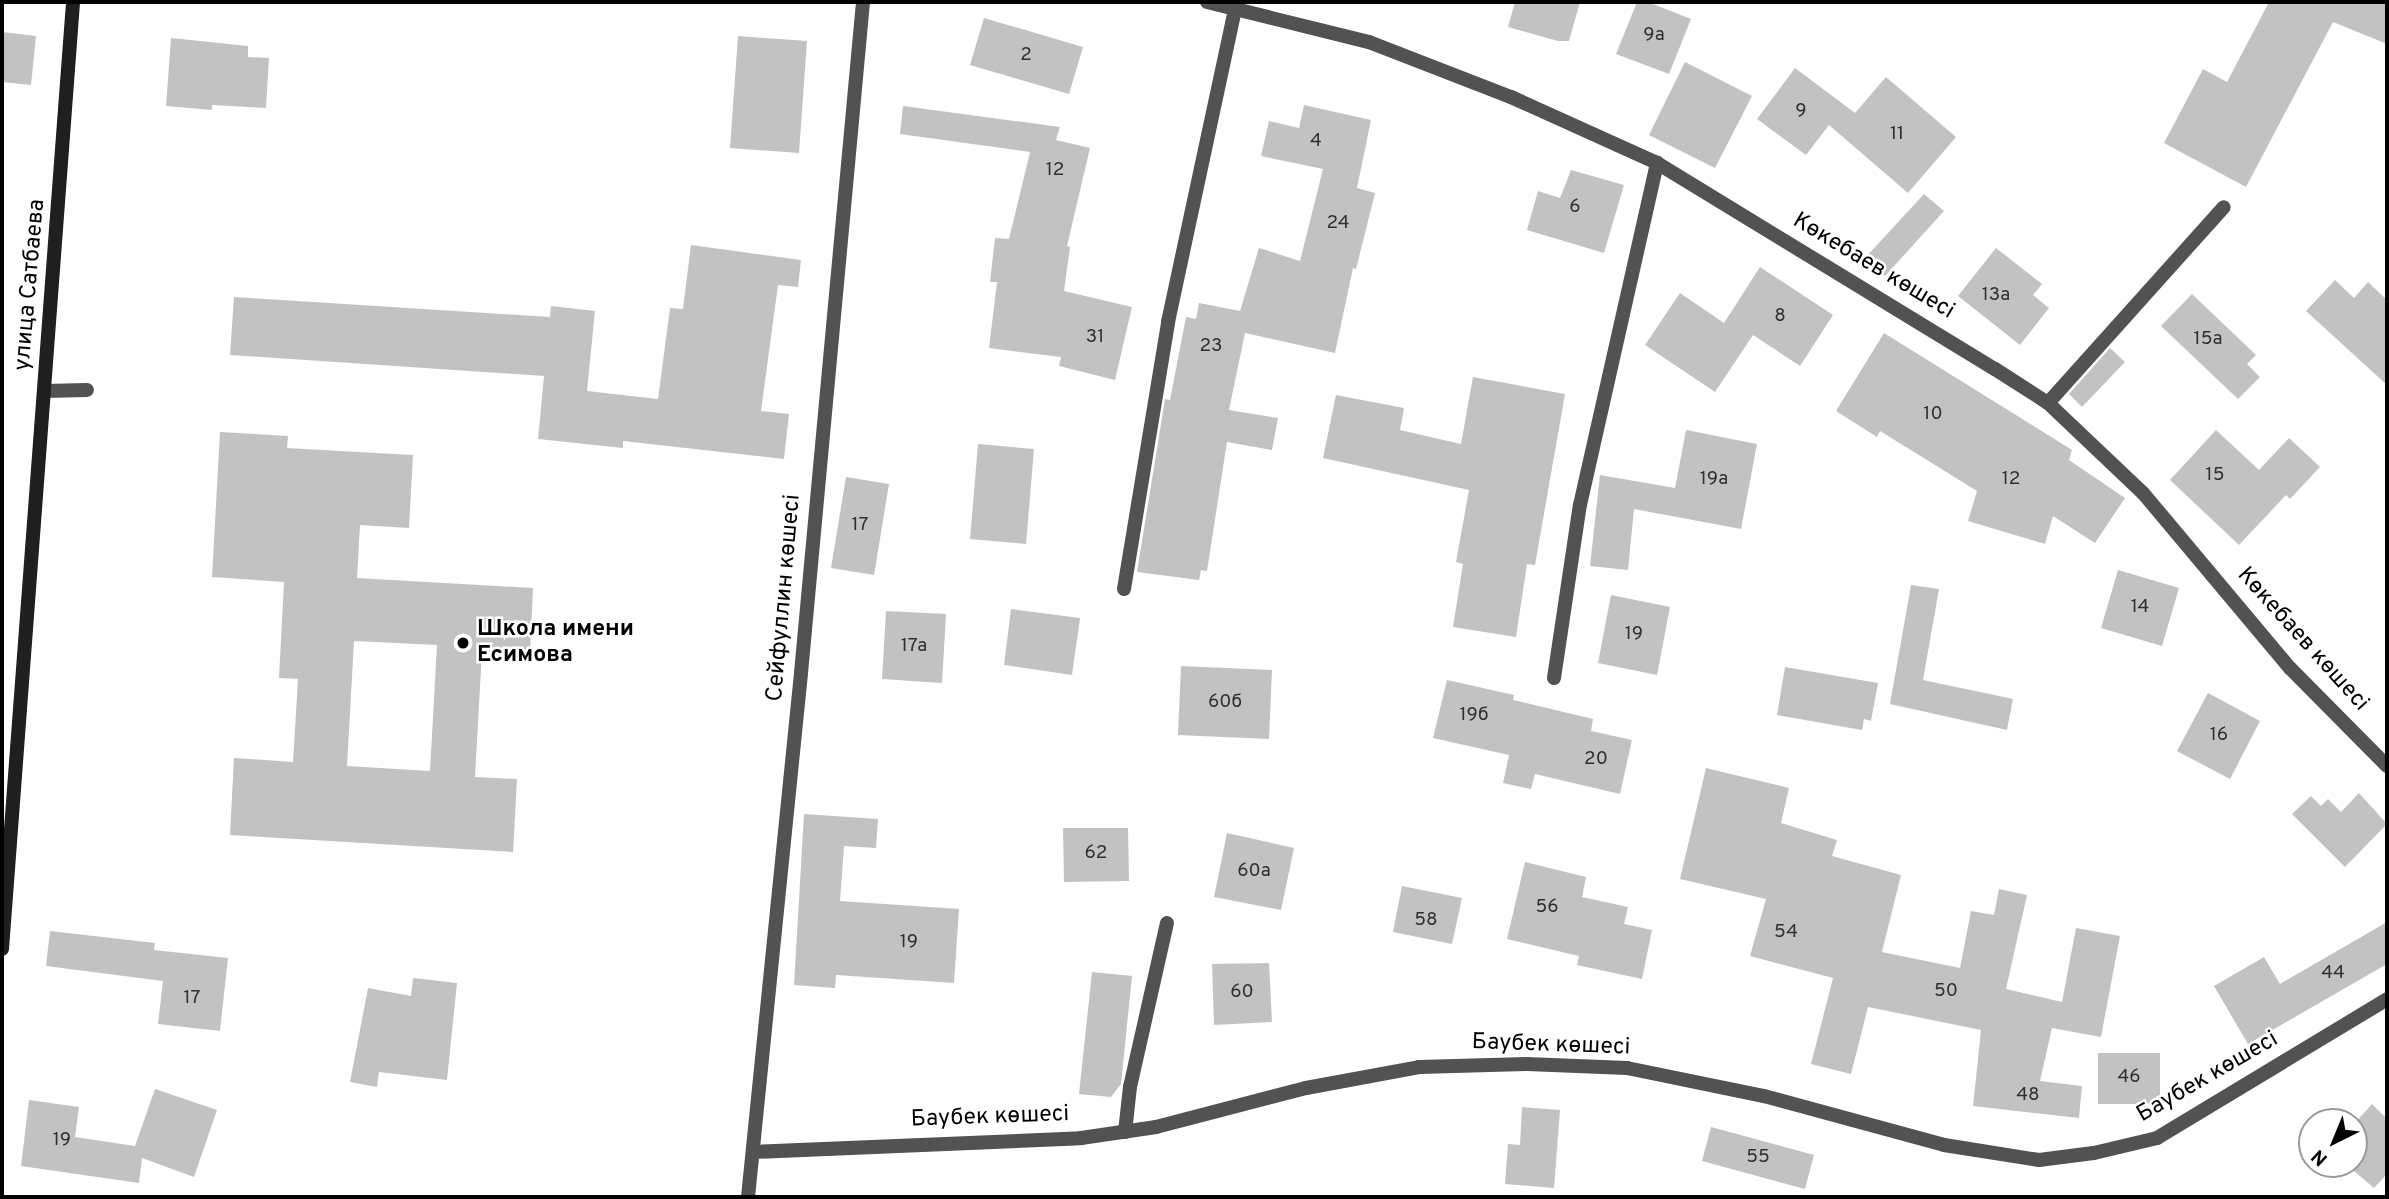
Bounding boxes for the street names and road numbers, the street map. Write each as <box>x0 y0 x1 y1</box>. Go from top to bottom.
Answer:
street label: улица Сатбаева <box>10 198 52 372</box>
street label: Көкебаев көшесі <box>1787 208 1959 326</box>
street label: Сейфуллин көшесі <box>762 493 808 703</box>
street label: Көкебаев көшесі <box>2230 562 2374 718</box>
street label: Баубек көшесі <box>2132 1026 2284 1130</box>
street label: Баубек көшесі <box>1471 1029 1631 1063</box>
street label: Баубек көшесі <box>910 1101 1070 1135</box>

